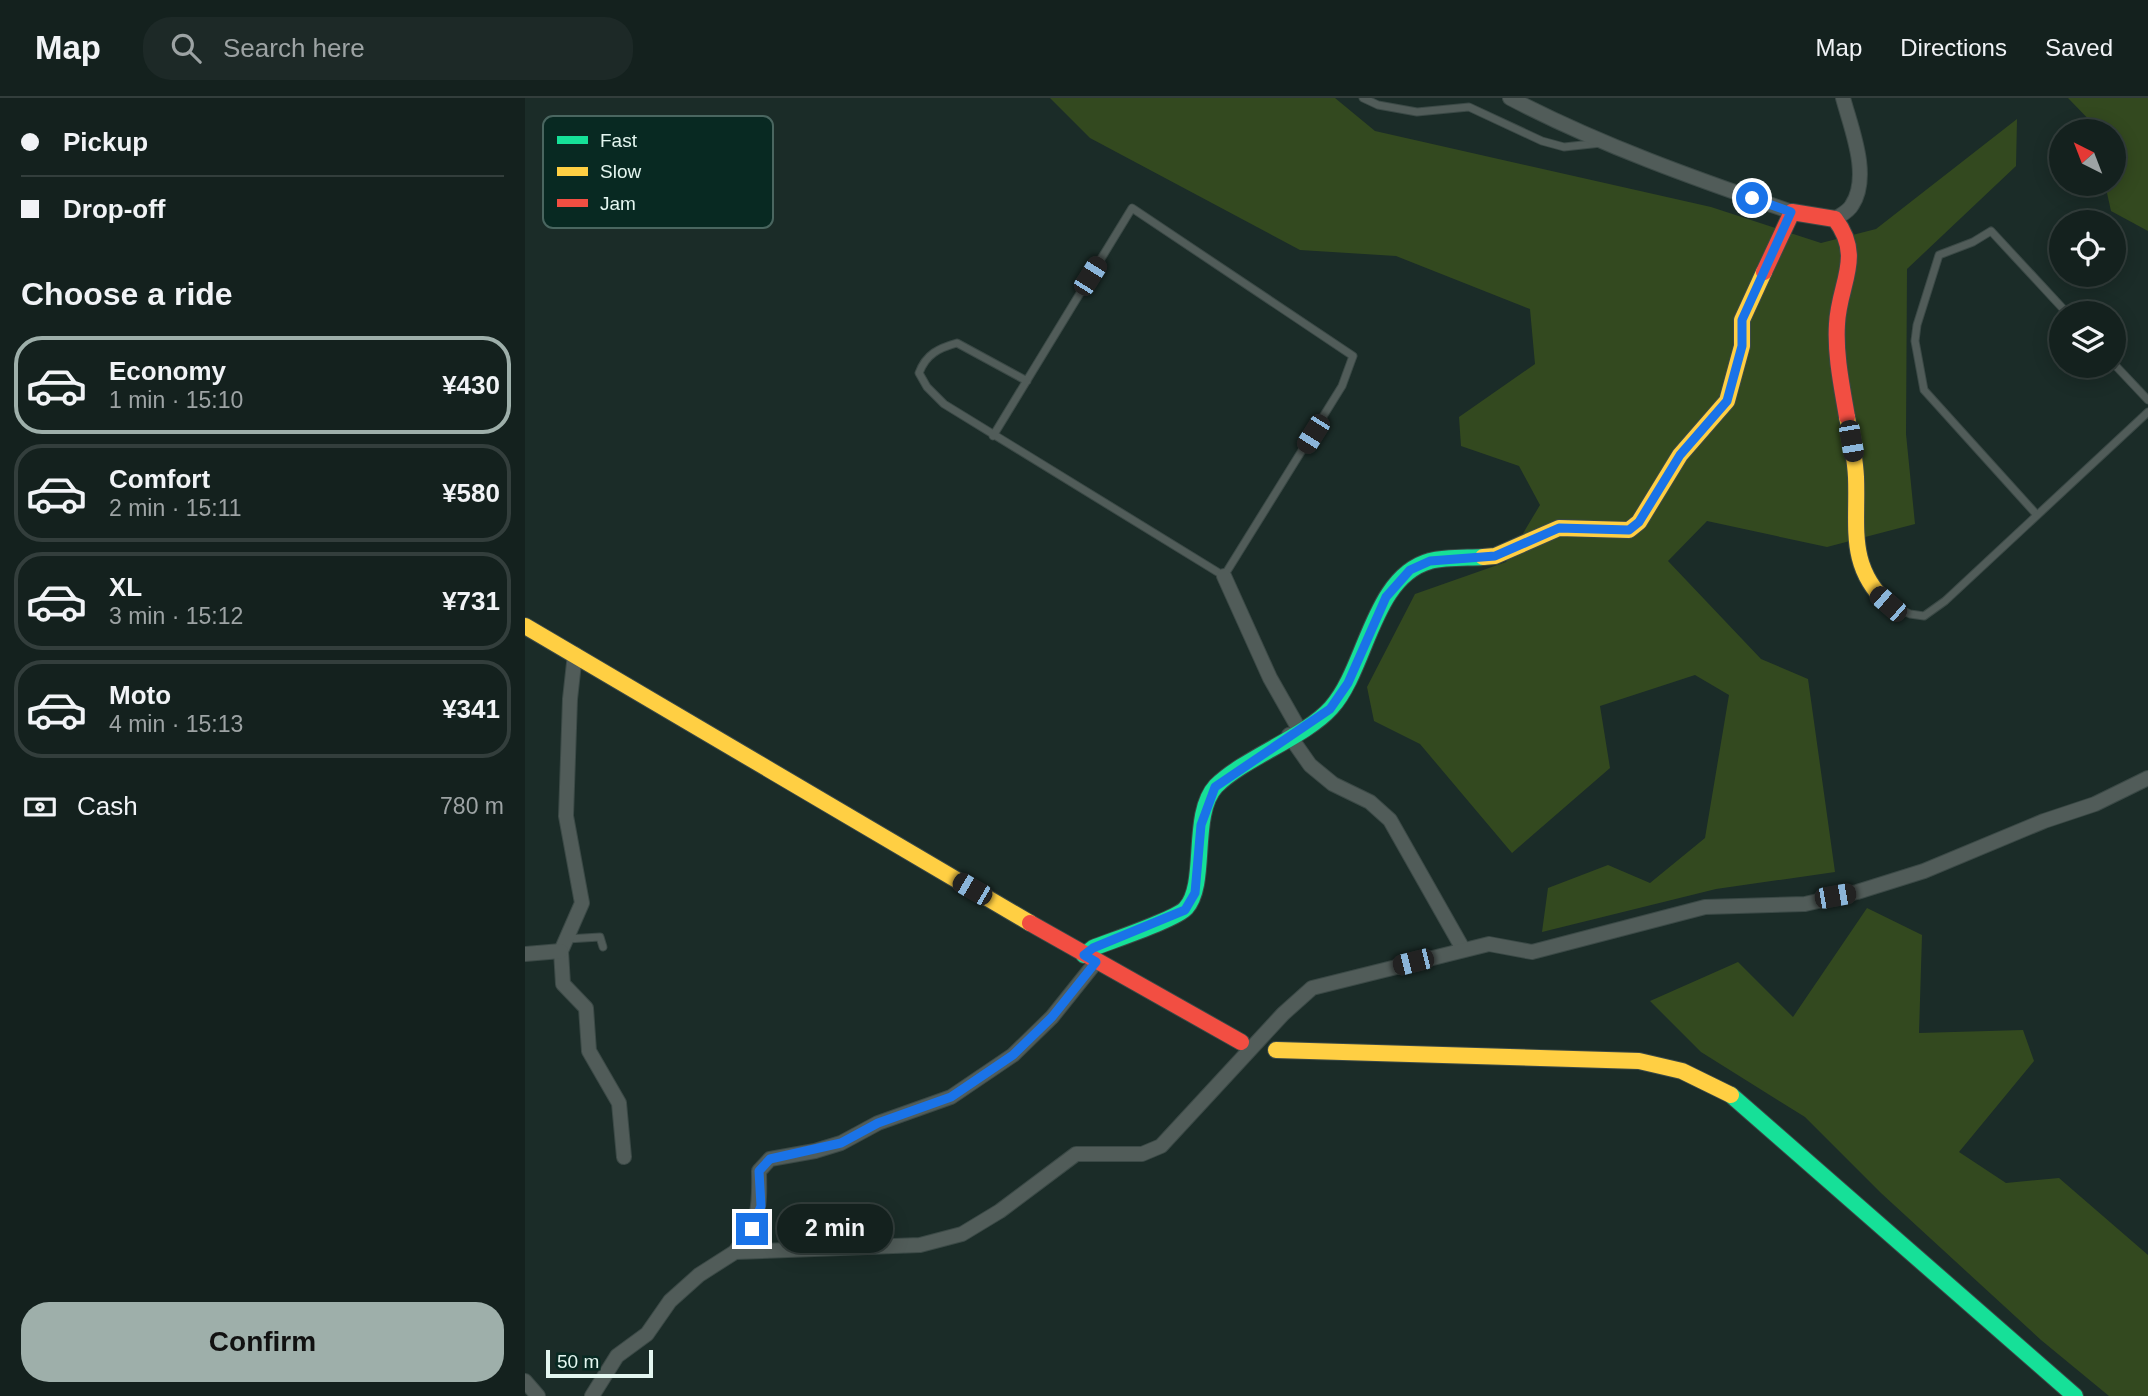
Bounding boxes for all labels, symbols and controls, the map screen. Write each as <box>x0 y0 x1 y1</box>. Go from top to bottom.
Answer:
search box <box>143 17 633 80</box>
text: Map <box>35 29 101 66</box>
icon: search <box>167 29 205 67</box>
text: Search here <box>223 33 365 63</box>
text: Map <box>1816 34 1862 61</box>
text: Directions <box>1900 34 2007 61</box>
text: Saved <box>2045 34 2113 61</box>
legend <box>543 116 773 228</box>
north arrow <box>2049 119 2126 196</box>
map controls <box>2049 119 2126 378</box>
text: Pickup <box>63 127 148 157</box>
text: Fast <box>600 130 638 151</box>
text: Slow <box>600 161 641 182</box>
route start <box>1736 182 1768 214</box>
text: Jam <box>600 193 636 214</box>
text: Drop-off <box>63 194 166 224</box>
button: locate <box>2049 210 2126 287</box>
car <box>1070 253 1111 299</box>
text: Choose a ride <box>21 276 233 312</box>
button: layers <box>2049 301 2126 378</box>
icon: car <box>25 354 88 417</box>
text: Economy <box>109 356 226 386</box>
text: ¥430 <box>442 370 500 400</box>
text: 1 min · 15:10 <box>109 387 243 413</box>
car <box>1293 411 1334 457</box>
car <box>1838 418 1865 464</box>
icon: car <box>25 462 88 525</box>
text: Comfort <box>109 464 210 494</box>
text: ¥580 <box>442 478 500 508</box>
text: 2 min · 15:11 <box>109 495 242 521</box>
icon: car <box>25 570 88 633</box>
text: XL <box>109 572 142 602</box>
car <box>1866 582 1911 626</box>
text: ¥731 <box>442 586 500 616</box>
text: 3 min · 15:12 <box>109 603 243 629</box>
icon: car <box>25 678 88 741</box>
text: Moto <box>109 680 171 710</box>
text: ¥341 <box>442 694 500 724</box>
text: 4 min · 15:13 <box>109 711 243 737</box>
icon: cash <box>21 788 59 826</box>
text: Cash <box>77 791 138 821</box>
text: 780 m <box>440 793 504 819</box>
car <box>949 869 996 909</box>
car <box>1813 882 1858 910</box>
car <box>1391 947 1436 977</box>
callout: 2 min <box>777 1204 892 1254</box>
route end <box>736 1213 768 1245</box>
text: 2 min <box>805 1215 865 1241</box>
button: Confirm <box>21 1302 504 1382</box>
scale bar <box>546 1347 653 1379</box>
text: 50 m <box>557 1351 599 1372</box>

